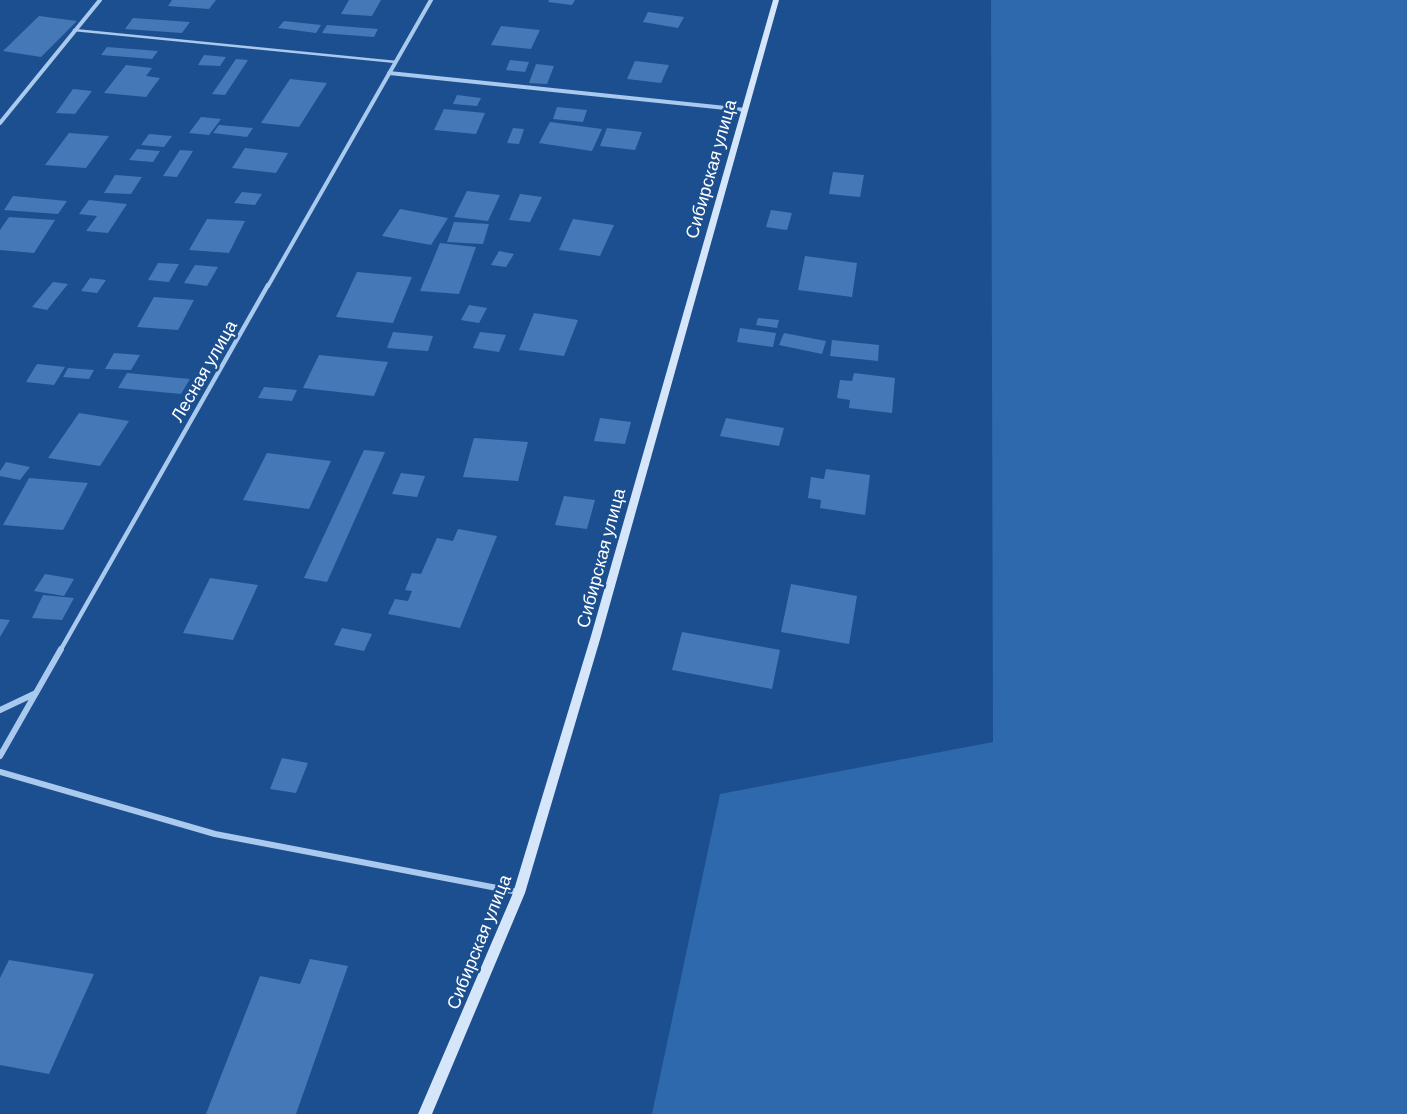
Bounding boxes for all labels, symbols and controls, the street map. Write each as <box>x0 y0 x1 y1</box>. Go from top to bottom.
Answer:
street label: Сибирская улица <box>681 97 741 241</box>
street label: Лесная улица <box>166 316 242 426</box>
street label: Сибирская улица <box>572 486 630 630</box>
street label: Сибирская улица <box>442 871 516 1013</box>

